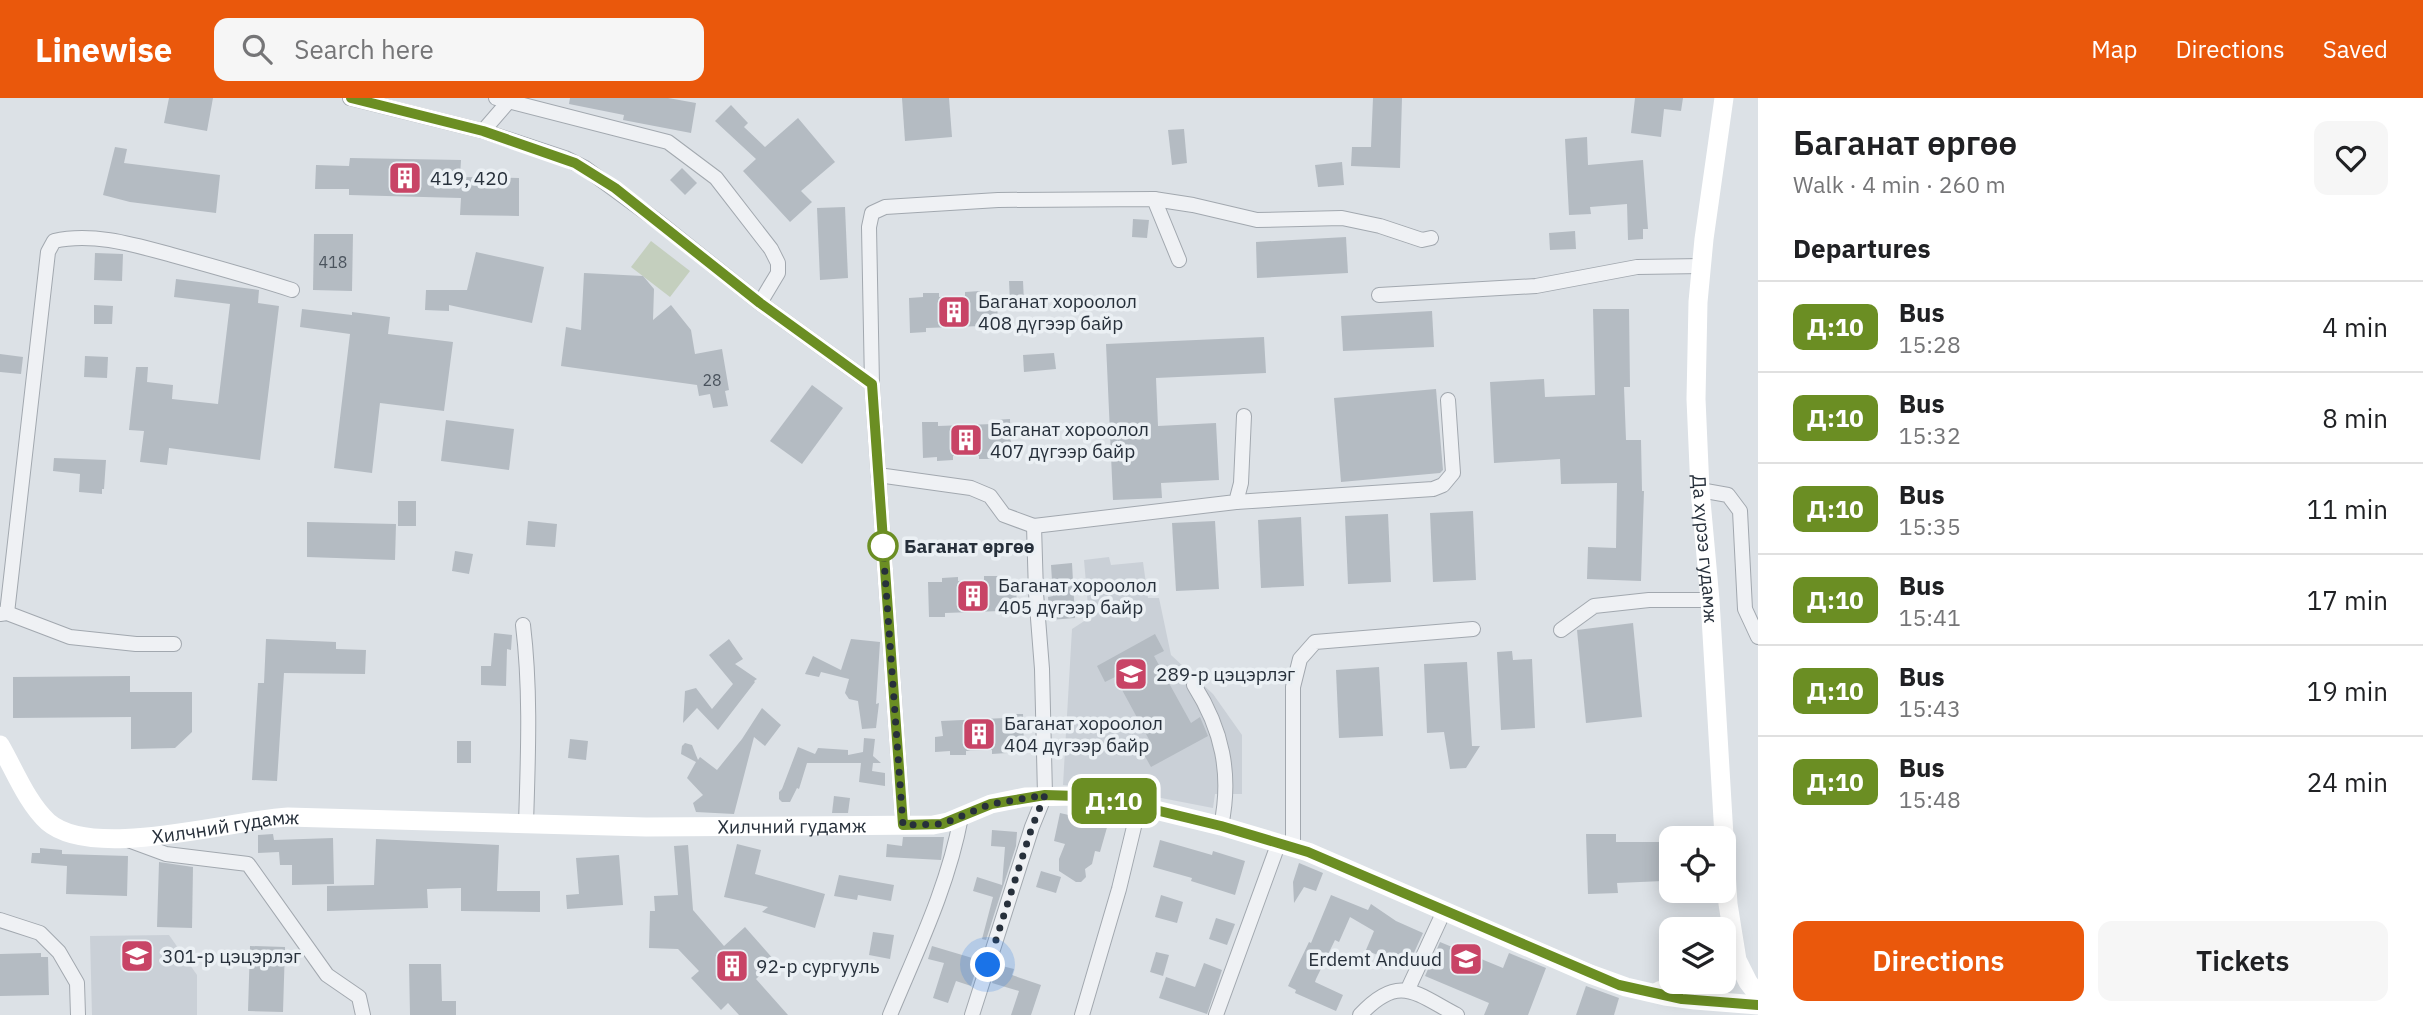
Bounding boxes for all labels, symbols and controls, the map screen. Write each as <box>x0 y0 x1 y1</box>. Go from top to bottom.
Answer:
search box <box>214 18 704 81</box>
text: Linewise <box>35 28 172 71</box>
icon: search <box>238 30 276 68</box>
text: Search here <box>294 32 434 66</box>
text: Map <box>2091 33 2137 65</box>
text: Directions <box>2175 33 2285 65</box>
text: Saved <box>2323 33 2388 65</box>
text: Баганат өргөө <box>1793 121 2017 164</box>
button: heart <box>2314 121 2388 195</box>
building icon: 419, 420 <box>386 159 424 197</box>
place label: 419, 420 <box>430 166 508 190</box>
text: Walk · 4 min · 260 m <box>1793 169 2006 199</box>
text: Departures <box>1793 231 1931 265</box>
house number: 418 <box>319 252 347 272</box>
place label: Баганат хороолол 408 дүгээр байр <box>978 289 1137 335</box>
building icon: Баганат хороолол 408 дүгээр байр <box>935 293 973 331</box>
text: Bus <box>1899 295 1945 329</box>
text: 4 min <box>2322 310 2388 344</box>
text: Д:10 <box>1807 311 1864 343</box>
text: 15:28 <box>1899 329 1961 359</box>
house number: 28 <box>702 370 722 390</box>
text: Bus <box>1899 386 1945 420</box>
text: 8 min <box>2322 401 2388 435</box>
text: Д:10 <box>1807 402 1864 434</box>
place label: Баганат хороолол 407 дүгээр байр <box>990 417 1149 463</box>
text: 15:32 <box>1899 420 1961 450</box>
building icon: Баганат хороолол 407 дүгээр байр <box>947 421 985 459</box>
street label: Да хүрээ гудамж <box>1687 474 1723 624</box>
text: Bus <box>1899 477 1945 511</box>
text: 11 min <box>2307 492 2388 526</box>
text: Д:10 <box>1807 493 1864 525</box>
text: 15:35 <box>1899 511 1961 541</box>
marker: Баганат өргөө <box>868 531 898 561</box>
place label: Баганат өргөө <box>904 534 1035 558</box>
text: Bus <box>1899 568 1945 602</box>
place label: Баганат хороолол 405 дүгээр байр <box>998 573 1157 619</box>
building icon: Баганат хороолол 405 дүгээр байр <box>954 577 992 615</box>
text: 17 min <box>2307 583 2388 617</box>
text: Д:10 <box>1807 584 1864 616</box>
text: 15:41 <box>1899 602 1961 632</box>
school or university icon: 289-р цэцэрлэг <box>1112 655 1150 693</box>
text: Bus <box>1899 659 1945 693</box>
place label: 289-р цэцэрлэг <box>1156 662 1295 686</box>
text: 19 min <box>2307 674 2388 708</box>
text: Д:10 <box>1807 675 1864 707</box>
text: 15:43 <box>1899 693 1961 723</box>
place label: Баганат хороолол 404 дүгээр байр <box>1004 711 1163 757</box>
building icon: Баганат хороолол 404 дүгээр байр <box>960 715 998 753</box>
text: Bus <box>1899 750 1945 784</box>
text: 24 min <box>2307 765 2388 799</box>
text: Д:10 <box>1807 766 1864 798</box>
line badge: Д:10 <box>1065 778 1163 824</box>
text: 15:48 <box>1899 784 1961 814</box>
text: Д:10 <box>1086 785 1142 817</box>
street label: Хилчний гудамж <box>151 805 300 849</box>
street label: Хилчний гудамж <box>717 813 866 839</box>
map controls <box>1659 826 1736 994</box>
button: locate <box>1659 826 1736 903</box>
button: layers <box>1659 917 1736 994</box>
button: Directions <box>1793 921 2084 1001</box>
button: Tickets <box>2098 921 2388 1001</box>
school or university icon: 301-р цэцэрлэг <box>118 937 156 975</box>
school or university icon: Erdemt Anduud <box>1447 940 1485 978</box>
place label: 301-р цэцэрлэг <box>162 944 301 968</box>
building icon: 92-р сургууль <box>713 947 751 985</box>
your location <box>970 947 1005 982</box>
place label: Erdemt Anduud <box>1308 947 1442 971</box>
place label: 92-р сургууль <box>756 954 880 978</box>

